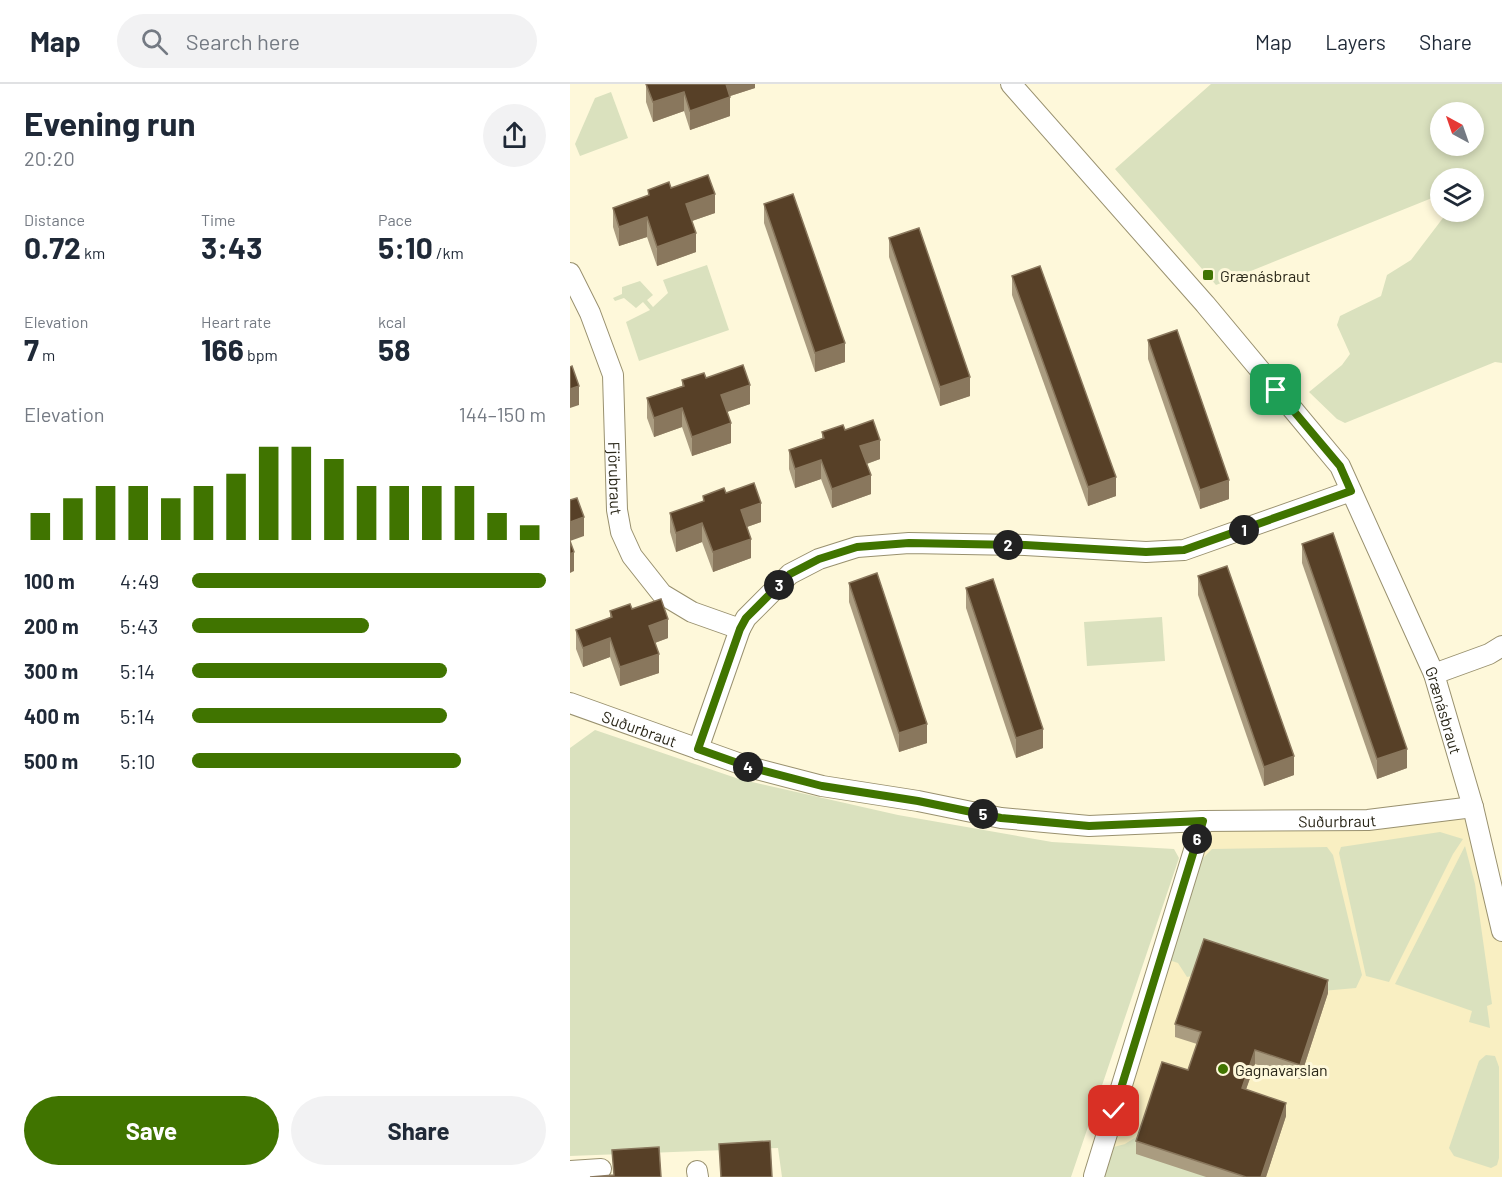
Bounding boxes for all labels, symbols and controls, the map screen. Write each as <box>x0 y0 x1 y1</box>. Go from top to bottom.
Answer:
search box <box>117 14 537 68</box>
text: Map <box>30 24 81 58</box>
icon: search <box>138 25 171 58</box>
text: Search here <box>186 28 300 54</box>
text: Map <box>1255 29 1292 54</box>
text: Layers <box>1325 29 1386 54</box>
text: Share <box>1419 29 1472 54</box>
north arrow <box>1430 102 1484 156</box>
map controls <box>1430 102 1484 222</box>
text: Evening run <box>24 103 196 143</box>
button: share <box>483 104 546 167</box>
text: 20:20 <box>24 146 75 170</box>
button: layers <box>1430 168 1484 222</box>
text: Distance <box>24 210 85 229</box>
text: Time <box>201 210 236 229</box>
text: Pace <box>378 210 412 229</box>
text: 0.72 <box>24 229 81 265</box>
text: 3:43 <box>201 229 262 265</box>
text: 5:10 <box>378 229 433 265</box>
text: km <box>81 243 105 262</box>
text: /km <box>433 243 464 262</box>
place label: Grænásbraut <box>1220 266 1311 285</box>
marker: Grænásbraut <box>1201 268 1215 282</box>
text: Elevation <box>24 312 88 331</box>
text: Heart rate <box>201 312 271 331</box>
text: kcal <box>378 312 406 331</box>
text: 7 <box>24 331 39 367</box>
text: 166 <box>201 331 244 367</box>
text: 58 <box>378 331 410 367</box>
text: m <box>39 345 55 364</box>
text: bpm <box>244 345 278 364</box>
pin <box>1250 364 1301 415</box>
icon: arrive <box>1259 373 1292 406</box>
text: Elevation <box>24 402 105 426</box>
text: 144–150 m <box>459 402 546 426</box>
street label: Fjörubraut <box>605 441 627 516</box>
pin: 1 <box>1229 515 1259 545</box>
text: 1 <box>1241 520 1247 539</box>
pin: 2 <box>993 530 1023 560</box>
text: 2 <box>1004 535 1012 554</box>
text: 100 m <box>24 569 75 593</box>
text: 4:49 <box>120 569 159 593</box>
pin: 3 <box>764 570 794 600</box>
text: 3 <box>775 575 783 594</box>
text: 200 m <box>24 614 79 638</box>
text: 5:43 <box>120 614 158 638</box>
text: 300 m <box>24 659 78 683</box>
text: 5:14 <box>120 659 155 683</box>
street label: Grænásbraut <box>1422 663 1466 756</box>
text: 400 m <box>24 704 80 728</box>
text: 5:14 <box>120 704 155 728</box>
street label: Suðurbraut <box>600 706 680 750</box>
text: 500 m <box>24 749 78 773</box>
text: 5:10 <box>120 749 155 773</box>
pin: 4 <box>733 752 763 782</box>
text: 4 <box>743 757 753 776</box>
pin: 5 <box>968 799 998 829</box>
text: 5 <box>979 804 987 823</box>
street label: Suðurbraut <box>1298 810 1377 830</box>
pin: 6 <box>1182 824 1212 854</box>
text: 6 <box>1193 829 1201 848</box>
place label: Gagnavarslan <box>1235 1060 1328 1079</box>
marker: Gagnavarslan <box>1216 1062 1230 1076</box>
pin <box>1088 1085 1139 1136</box>
icon: check <box>1097 1094 1130 1127</box>
button: Save <box>24 1096 279 1165</box>
button: Share <box>291 1096 546 1165</box>

